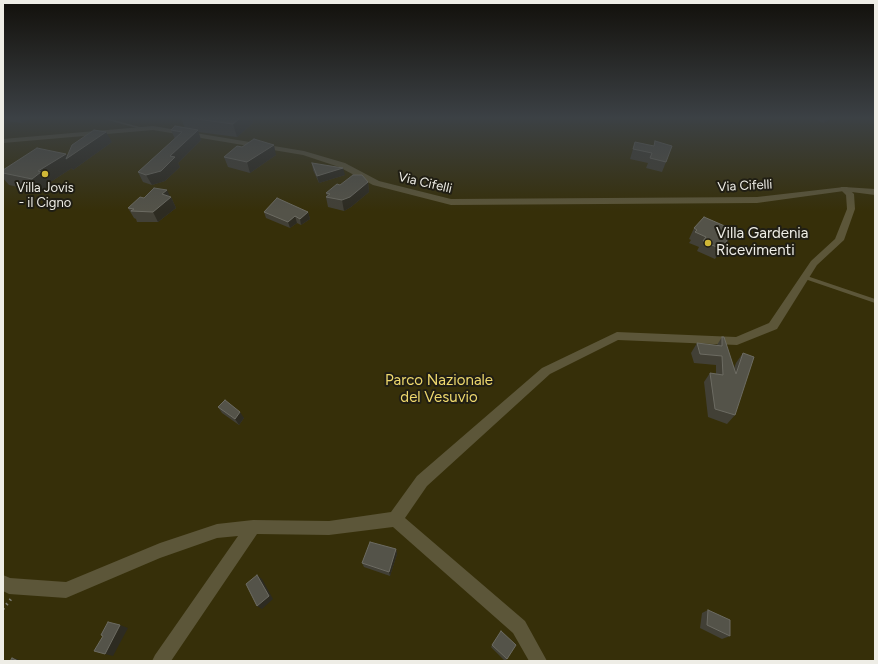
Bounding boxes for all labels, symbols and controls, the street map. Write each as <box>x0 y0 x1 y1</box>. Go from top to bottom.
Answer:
marker: Villa Jovis - il Cigno <box>40 169 50 179</box>
street label: Via Cifelli <box>397 169 453 197</box>
street label: Via Cifelli <box>717 177 773 195</box>
place label: Villa Jovis - il Cigno <box>16 180 74 211</box>
place label: Villa Gardenia Ricevimenti <box>716 225 808 260</box>
marker: Villa Gardenia Ricevimenti <box>703 238 713 248</box>
park label: Parco Nazionale del Vesuvio <box>385 372 493 407</box>

